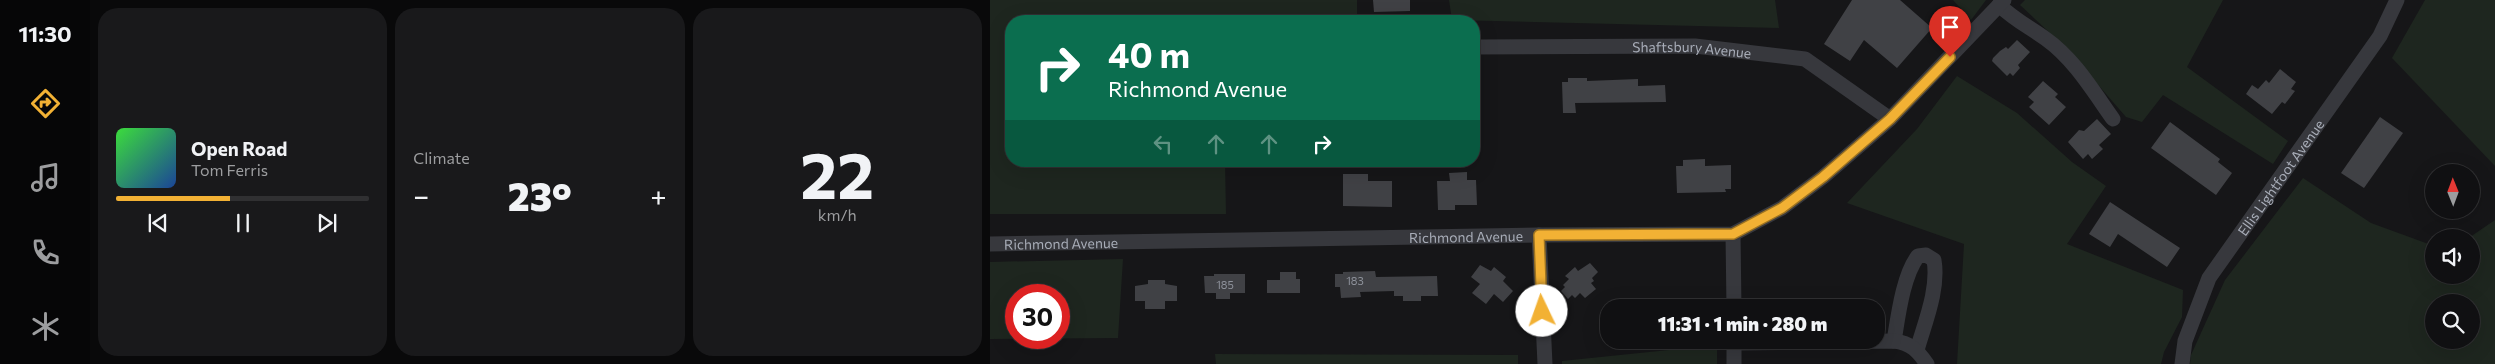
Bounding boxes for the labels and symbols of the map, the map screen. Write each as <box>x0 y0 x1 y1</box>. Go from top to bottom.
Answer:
pin <box>1929 6 1971 57</box>
street label: Shaftsbury Avenue <box>1632 37 1752 61</box>
street label: Ellis Lightfoot Avenue <box>2233 116 2327 239</box>
north arrow <box>2425 164 2480 219</box>
street label: Richmond Avenue <box>1409 227 1523 246</box>
street label: Richmond Avenue <box>1004 233 1118 252</box>
house number: 183 <box>1346 274 1364 287</box>
house number: 185 <box>1216 278 1234 291</box>
speed limit sign: 30 <box>1005 284 1070 349</box>
position arrow <box>1515 284 1567 336</box>

